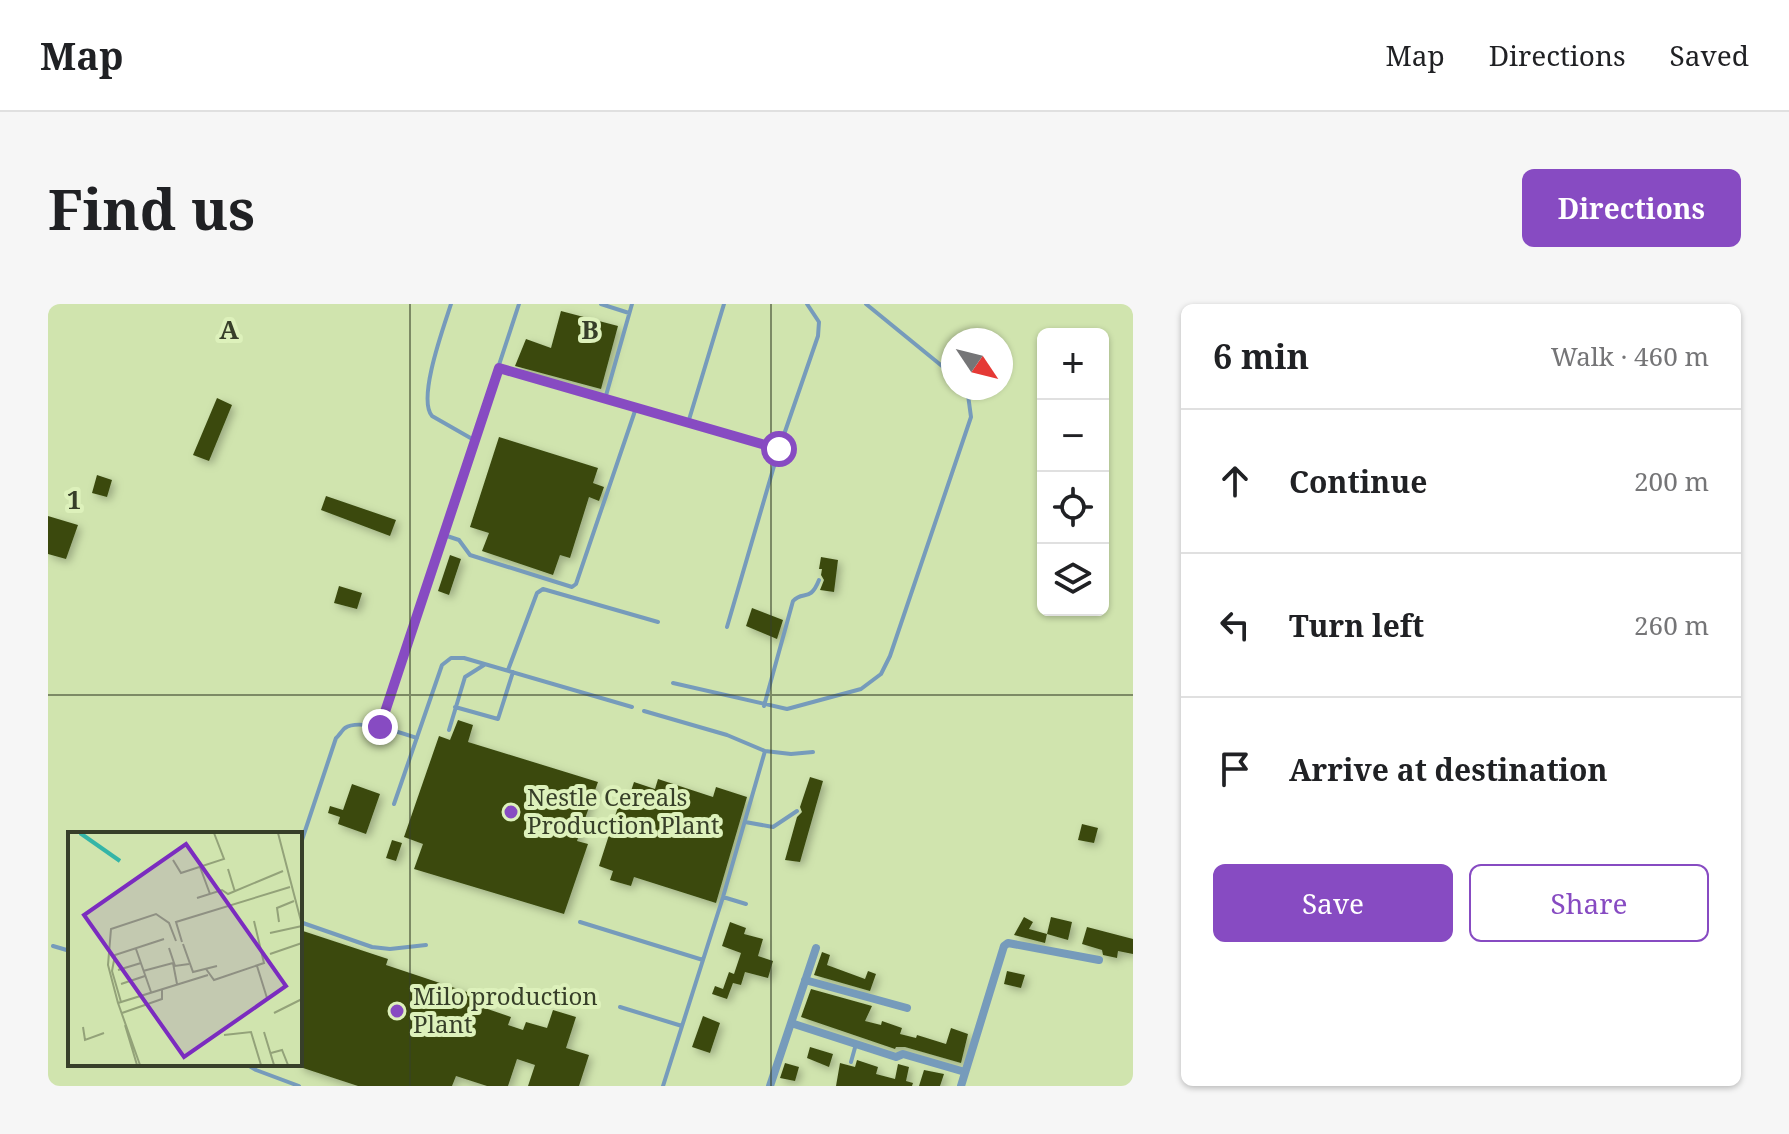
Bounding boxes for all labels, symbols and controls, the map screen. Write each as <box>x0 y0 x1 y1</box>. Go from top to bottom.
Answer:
text: Map <box>40 29 124 81</box>
text: Map <box>1385 36 1445 74</box>
text: Directions <box>1489 36 1626 74</box>
text: Saved <box>1670 36 1749 74</box>
button: Directions <box>1522 169 1741 247</box>
text: Find us <box>48 170 255 246</box>
text: A <box>219 311 239 347</box>
text: B <box>581 311 599 347</box>
north arrow <box>941 328 1013 400</box>
map controls <box>1037 328 1109 616</box>
button: + <box>1037 328 1109 400</box>
text: 6 min <box>1213 333 1309 379</box>
text: Walk · 460 m <box>1551 338 1709 374</box>
button: − <box>1037 400 1109 472</box>
route start <box>761 431 797 467</box>
icon: ahead <box>1213 459 1257 503</box>
text: Continue <box>1289 461 1427 502</box>
text: 200 m <box>1634 463 1709 499</box>
button: locate <box>1037 472 1109 544</box>
text: 1 <box>67 481 81 517</box>
button: layers <box>1037 544 1109 616</box>
icon: left <box>1213 603 1257 647</box>
text: Turn left <box>1289 605 1424 646</box>
text: 260 m <box>1634 607 1709 643</box>
route end <box>362 709 398 745</box>
icon: arrive <box>1213 747 1257 791</box>
text: Arrive at destination <box>1289 749 1608 790</box>
place label: Nestle Cereals Production Plant <box>527 780 720 841</box>
marker: Nestle Cereals Production Plant <box>502 803 520 821</box>
inset map <box>68 832 302 1066</box>
button: Save <box>1213 864 1453 942</box>
button: Share <box>1469 864 1709 942</box>
place label: Milo production Plant <box>413 979 598 1040</box>
marker: Milo production Plant <box>388 1002 406 1020</box>

